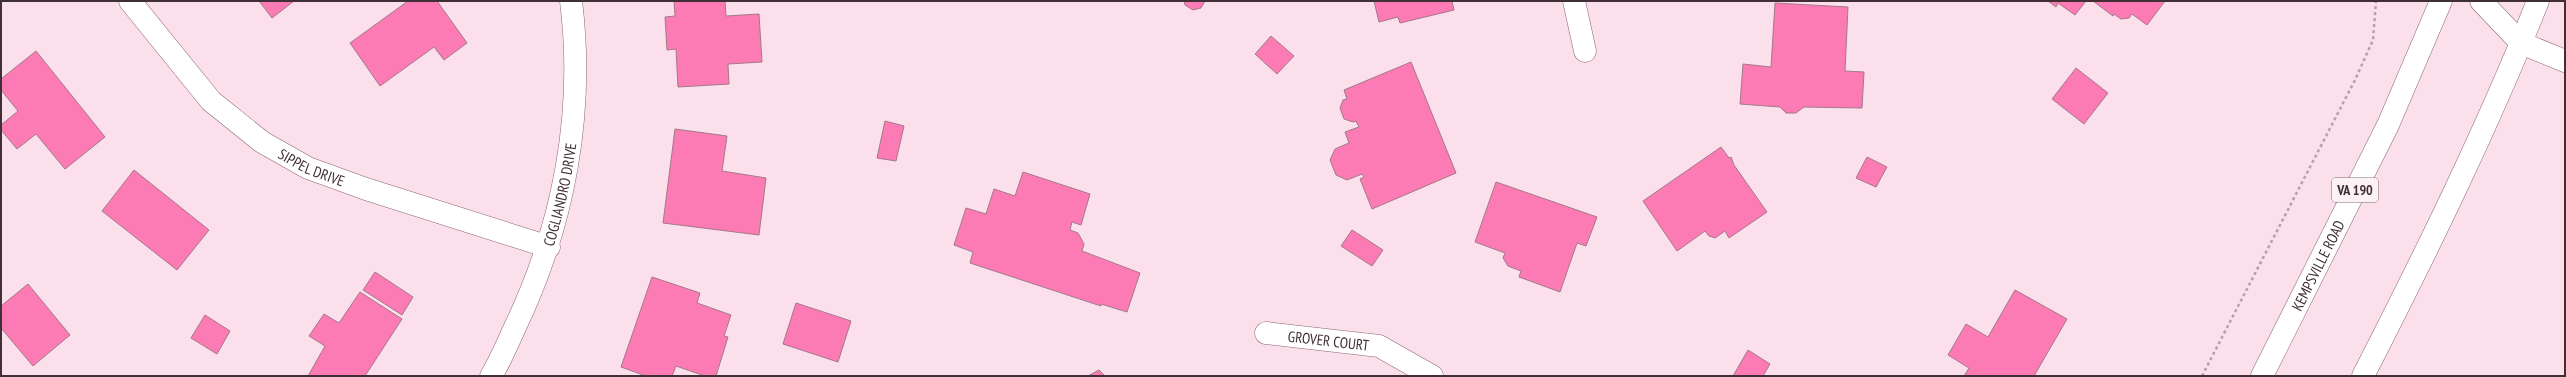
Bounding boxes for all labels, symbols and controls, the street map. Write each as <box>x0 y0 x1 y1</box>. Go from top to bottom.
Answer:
street label: COGLIANDRO DRIVE <box>538 142 580 248</box>
street label: SIPPEL DRIVE <box>275 144 347 190</box>
road number: VA 190 <box>2332 178 2378 202</box>
street label: KEMPSVILLE ROAD <box>2287 217 2348 314</box>
street label: GROVER COURT <box>1287 326 1371 354</box>

